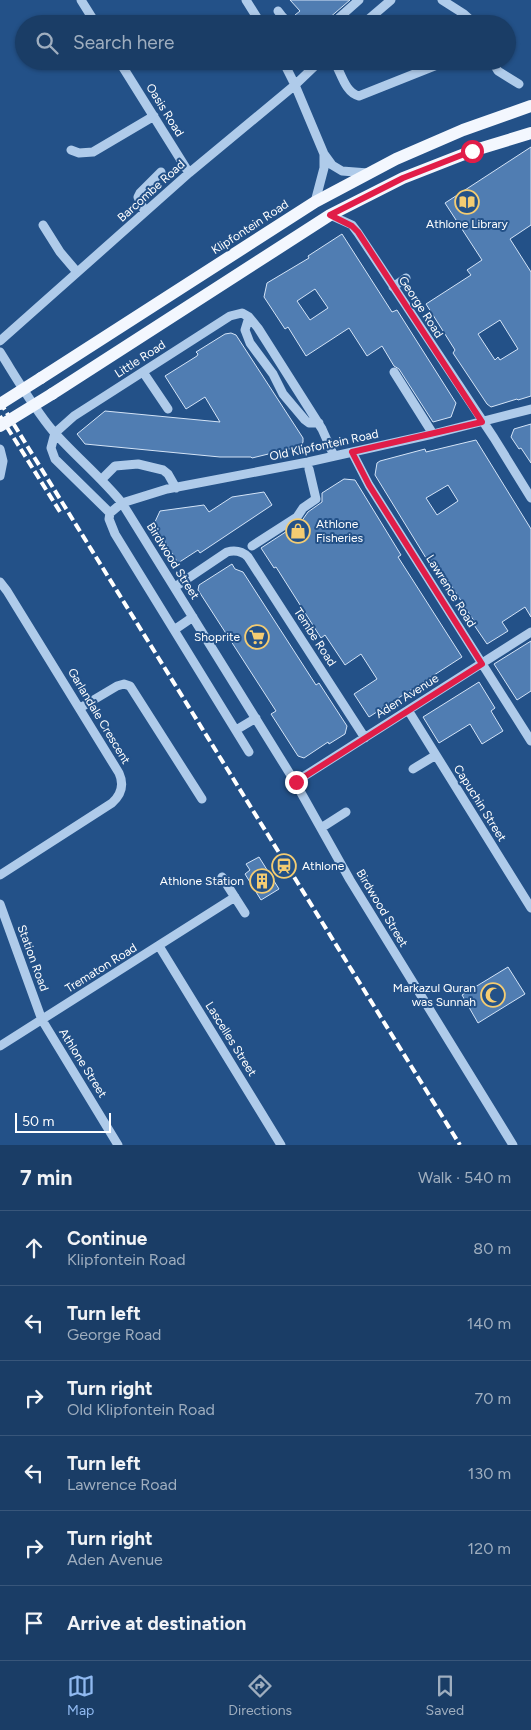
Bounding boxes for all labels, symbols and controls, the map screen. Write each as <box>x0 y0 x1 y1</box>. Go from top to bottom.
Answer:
search box <box>15 15 516 70</box>
icon: search <box>33 29 61 57</box>
text: Search here <box>73 31 175 54</box>
street label: Oasis Road <box>143 81 187 139</box>
route start <box>461 140 484 163</box>
street label: Barcombe Road <box>115 157 187 225</box>
library icon: Athlone Library <box>454 189 480 215</box>
street label: Klipfontein Road <box>209 197 291 257</box>
place label: Athlone Library <box>426 217 509 231</box>
street label: George Road <box>396 273 446 341</box>
street label: Little Road <box>112 337 168 381</box>
street label: Old Klipfontein Road <box>268 427 380 463</box>
place label: Athlone Fisheries <box>316 517 364 545</box>
shop icon: Athlone Fisheries <box>285 518 311 544</box>
street label: Birdwood Street <box>144 520 202 602</box>
street label: Lawrence Road <box>423 552 479 630</box>
street label: Tembe Road <box>291 605 339 669</box>
supermarket icon: Shoprite <box>244 624 270 650</box>
place label: Shoprite <box>194 630 240 644</box>
street label: Garlandale Crescent <box>65 666 133 767</box>
street label: Aden Avenue <box>373 671 442 721</box>
street label: Capuchin Street <box>451 762 509 844</box>
route end <box>285 771 308 794</box>
station icon: Athlone <box>271 853 297 879</box>
place label: Athlone <box>302 859 345 873</box>
street label: Birdwood Street <box>353 867 411 950</box>
building icon: Athlone Station <box>249 868 275 894</box>
place label: Athlone Station <box>160 874 244 888</box>
street label: Station Road <box>15 923 51 993</box>
street label: Trematon Road <box>63 940 139 996</box>
place label: Markazul Quran was Sunnah <box>393 981 476 1009</box>
mosque icon: Markazul Quran was Sunnah <box>480 982 506 1008</box>
street label: Lascelles Street <box>203 999 260 1079</box>
street label: Athlone Street <box>56 1026 110 1100</box>
scale bar <box>15 1110 111 1133</box>
text: 50 m <box>22 1113 54 1130</box>
text: 7 min <box>20 1165 72 1190</box>
text: Walk · 540 m <box>418 1168 511 1187</box>
text: Continue <box>67 1227 147 1250</box>
icon: ahead <box>20 1234 48 1262</box>
text: 80 m <box>473 1239 511 1258</box>
text: Klipfontein Road <box>67 1250 186 1269</box>
text: Turn left <box>67 1302 141 1325</box>
icon: left <box>20 1309 48 1337</box>
text: 140 m <box>467 1314 511 1333</box>
text: George Road <box>67 1325 162 1344</box>
text: Turn right <box>67 1377 153 1400</box>
icon: right <box>20 1384 48 1412</box>
text: 70 m <box>475 1389 511 1408</box>
text: Old Klipfontein Road <box>67 1400 215 1419</box>
text: Turn left <box>67 1452 141 1475</box>
icon: left <box>20 1459 48 1487</box>
text: 130 m <box>468 1464 511 1483</box>
text: Lawrence Road <box>67 1475 177 1494</box>
text: Turn right <box>67 1527 153 1550</box>
icon: right <box>20 1534 48 1562</box>
text: 120 m <box>468 1539 511 1558</box>
text: Aden Avenue <box>67 1550 163 1569</box>
icon: arrive <box>20 1609 48 1637</box>
text: Arrive at destination <box>67 1612 246 1635</box>
tab: Map <box>67 1672 95 1719</box>
tab: Directions <box>228 1672 292 1719</box>
tab: Saved <box>426 1672 464 1719</box>

